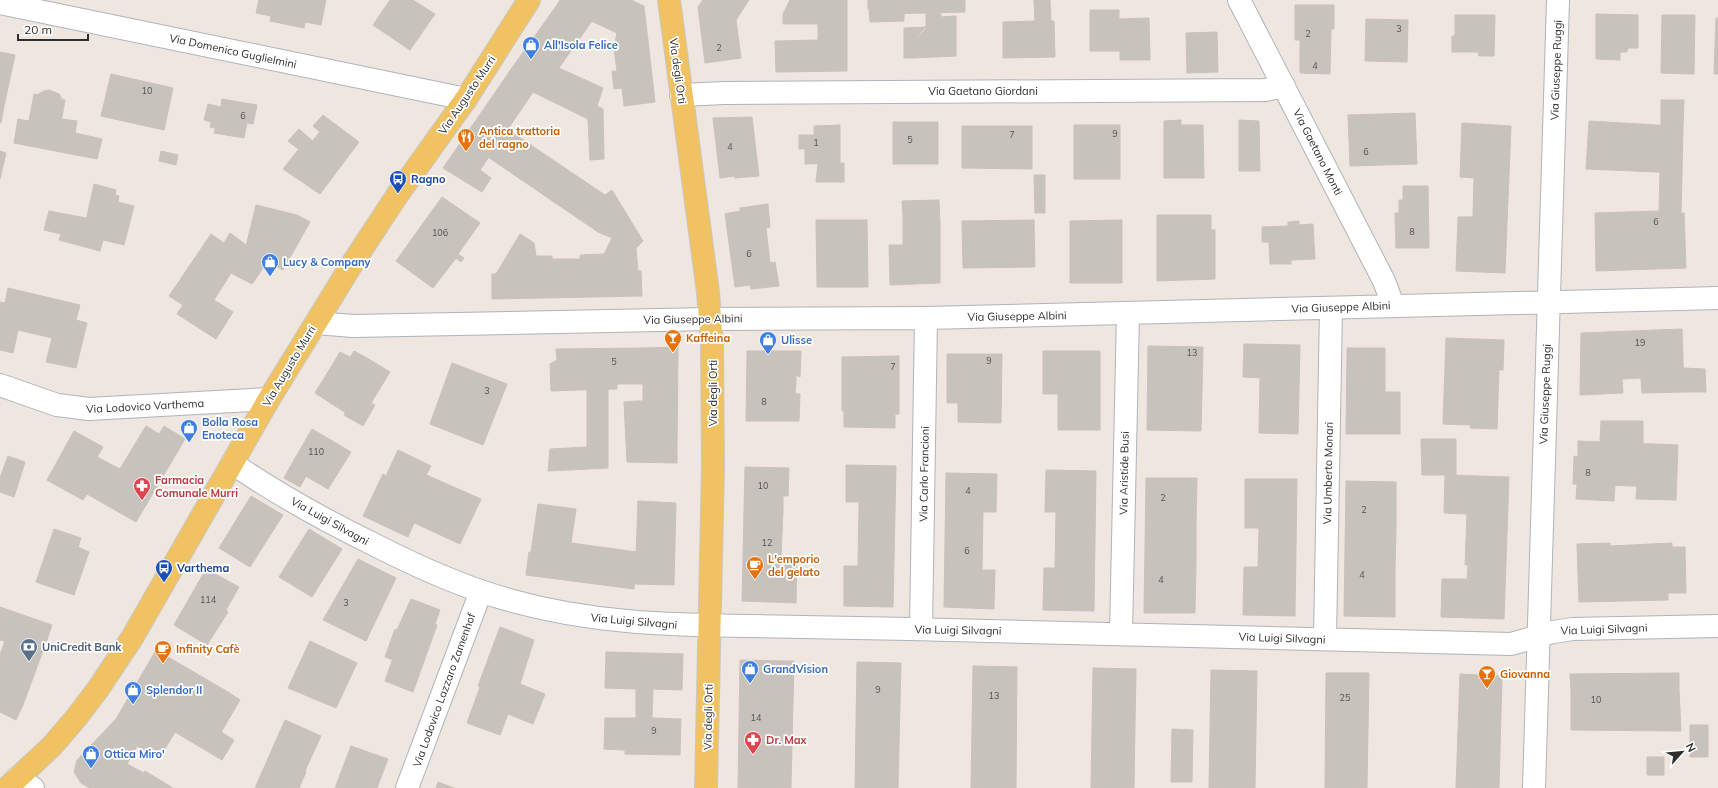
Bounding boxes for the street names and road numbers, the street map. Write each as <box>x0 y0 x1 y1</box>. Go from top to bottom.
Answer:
street label: Via Giuseppe Ruggi <box>1547 20 1565 120</box>
street label: Via Domenico Guglielmini <box>168 31 298 71</box>
street label: Via degli Orti <box>666 37 690 105</box>
street label: Via Augusto Murri <box>435 53 499 137</box>
street label: Via Gaetano Giordani <box>928 84 1038 98</box>
street label: Via Gaetano Monti <box>1290 106 1346 198</box>
street label: Via Giuseppe Albini <box>1291 298 1391 316</box>
street label: Via Giuseppe Albini <box>967 308 1067 324</box>
street label: Via Giuseppe Albini <box>643 311 743 327</box>
street label: Via Augusto Murri <box>259 323 319 409</box>
street label: Via Giuseppe Ruggi <box>1536 344 1554 444</box>
street label: Via degli Orti <box>706 360 720 426</box>
street label: Via Lodovico Varthema <box>86 396 204 416</box>
street label: Via Umberto Monari <box>1320 422 1336 524</box>
street label: Via Carlo Francioni <box>916 426 932 522</box>
street label: Via Aristide Busi <box>1116 431 1132 515</box>
street label: Via Luigi Silvagni <box>289 494 371 548</box>
street label: Via Luigi Silvagni <box>590 610 678 632</box>
street label: Via Lodovico Lazzaro Zamenhof <box>410 611 479 769</box>
street label: Via Luigi Silvagni <box>1560 620 1648 638</box>
street label: Via Luigi Silvagni <box>914 622 1002 638</box>
street label: Via Luigi Silvagni <box>1238 629 1326 647</box>
street label: Via degli Orti <box>700 684 716 750</box>

